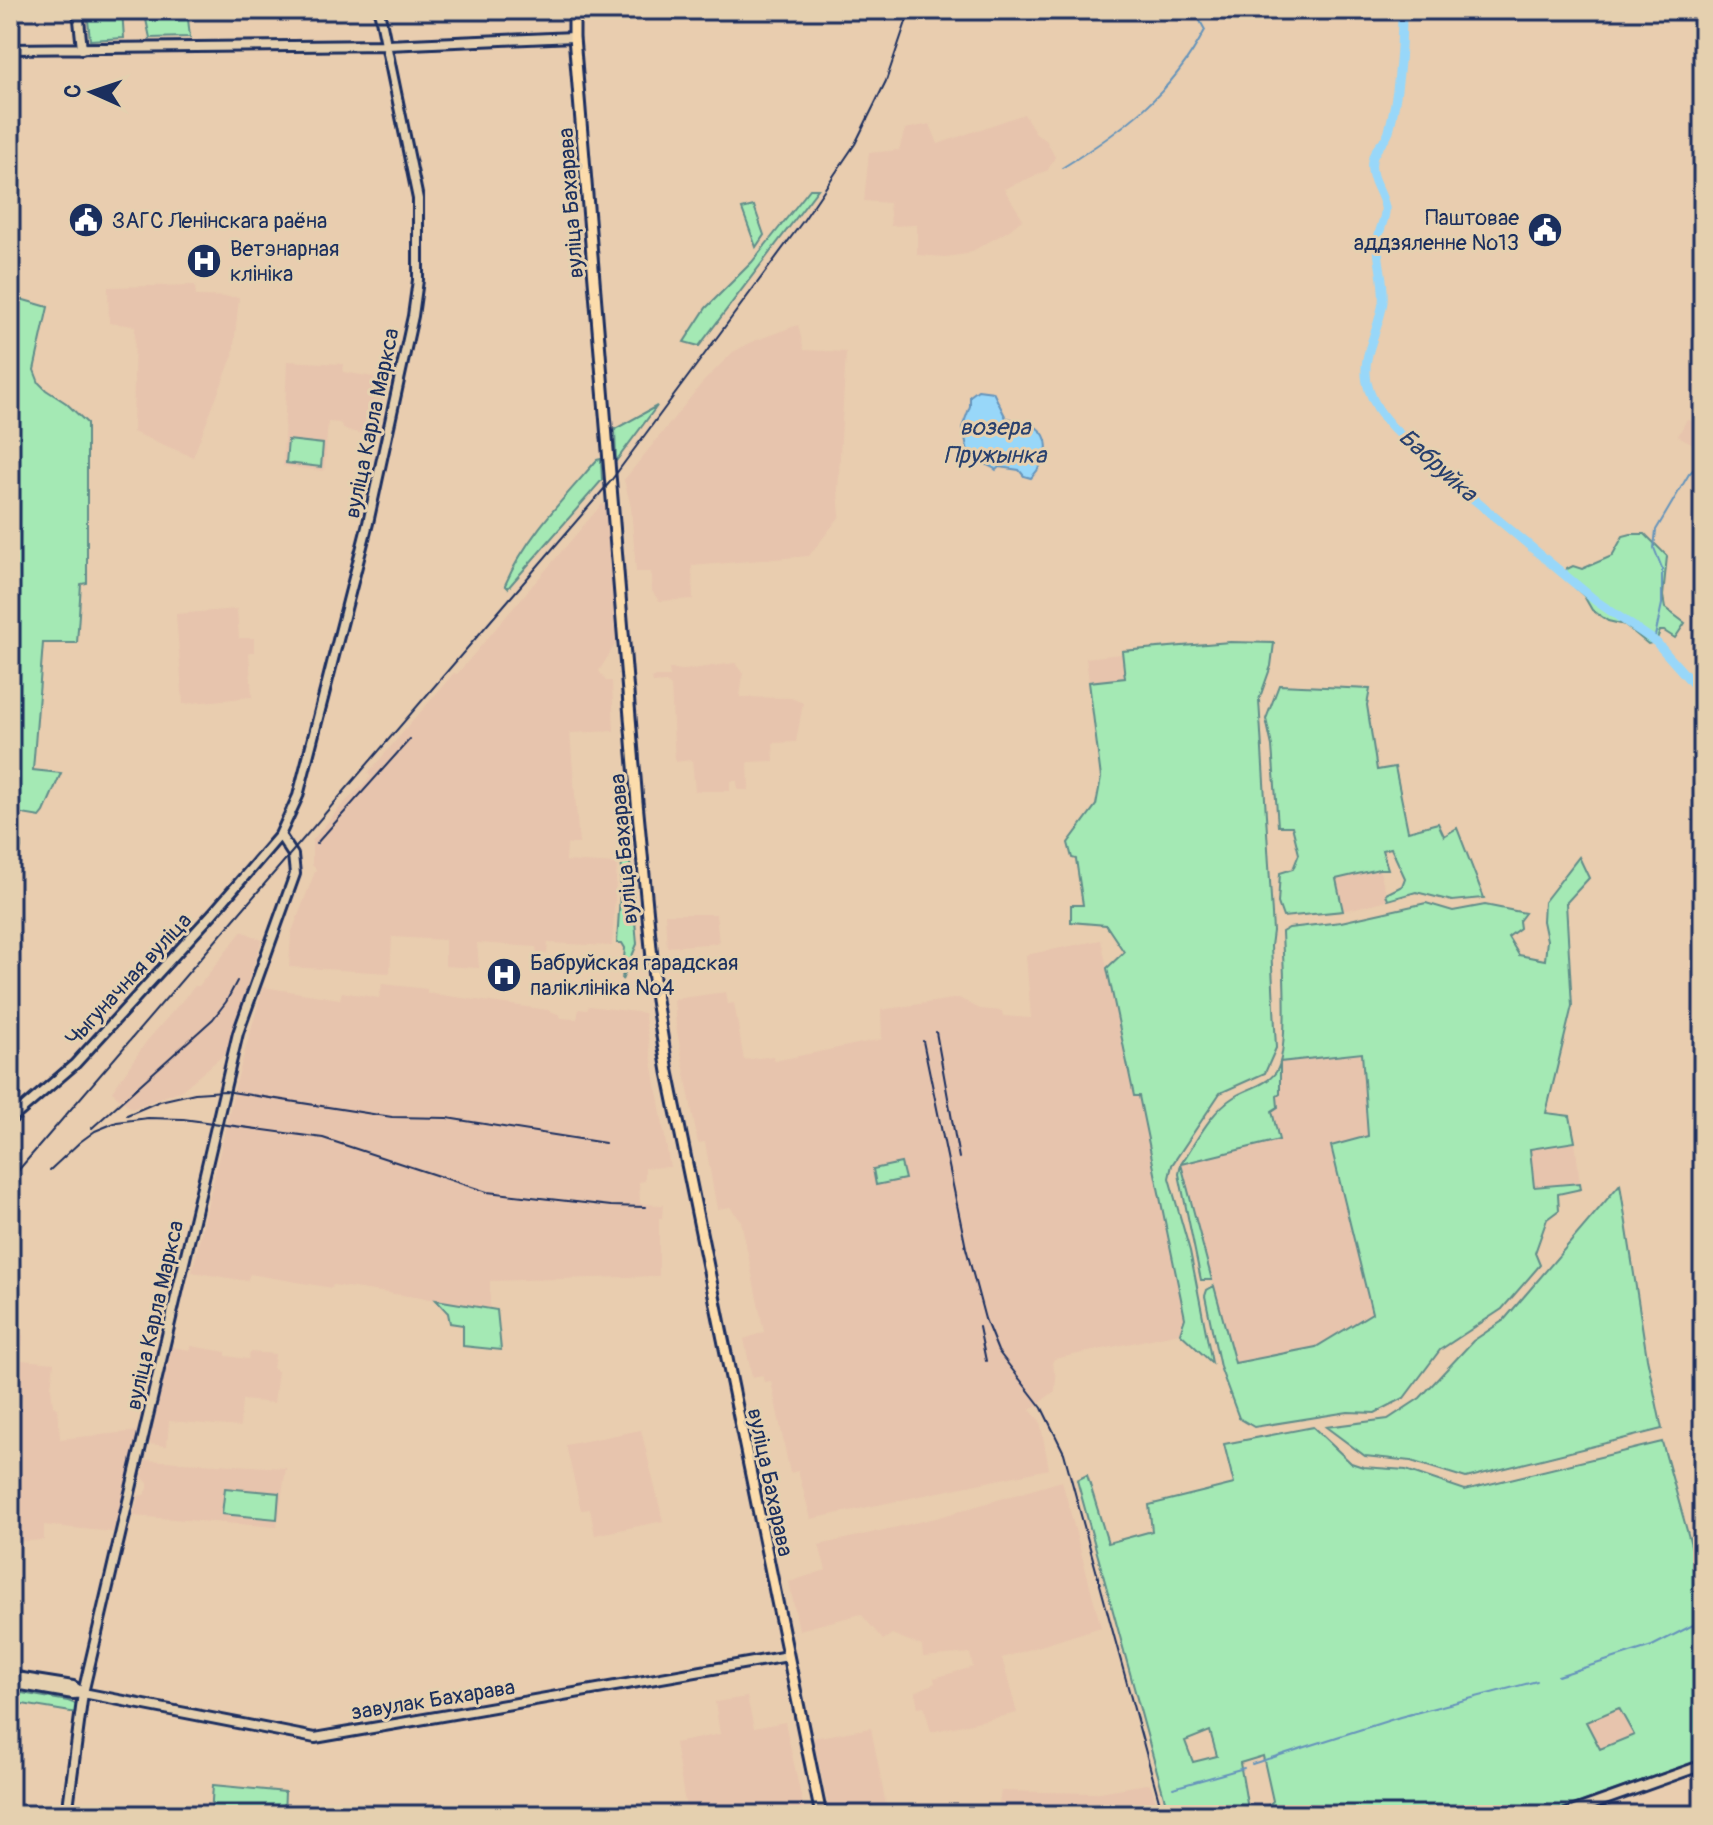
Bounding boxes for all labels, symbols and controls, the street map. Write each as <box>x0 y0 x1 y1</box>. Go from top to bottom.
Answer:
north arrow <box>52 52 132 132</box>
text: С <box>59 83 87 99</box>
street label: вуліца Бахарава <box>552 127 590 279</box>
public building icon: ЗАГС Ленінскага раёна <box>67 201 105 239</box>
place label: Паштовае аддзяленне №13 <box>1354 204 1519 257</box>
place label: ЗАГС Ленінскага раёна <box>112 207 327 235</box>
public building icon: Паштовае аддзяленне №13 <box>1526 211 1564 249</box>
place label: Ветэнарная клініка <box>230 235 339 288</box>
hospital icon: Ветэнарная клініка <box>185 242 223 280</box>
street label: вуліца Карла Маркса <box>338 326 406 521</box>
water label: возера Пружынка <box>944 413 1048 470</box>
water label: Бабруйка <box>1393 423 1484 509</box>
street label: вуліца Бахарава <box>603 773 645 925</box>
street label: Чыгуначная вуліца <box>60 907 198 1052</box>
place label: Бабруйская гарадская паліклініка №4 <box>530 949 738 1002</box>
hospital icon: Бабруйская гарадская паліклініка №4 <box>485 956 523 994</box>
street label: вуліца Карла Маркса <box>120 1218 190 1413</box>
street label: вуліца Бахарава <box>741 1406 799 1559</box>
street label: завулак Бахарава <box>349 1673 517 1727</box>

